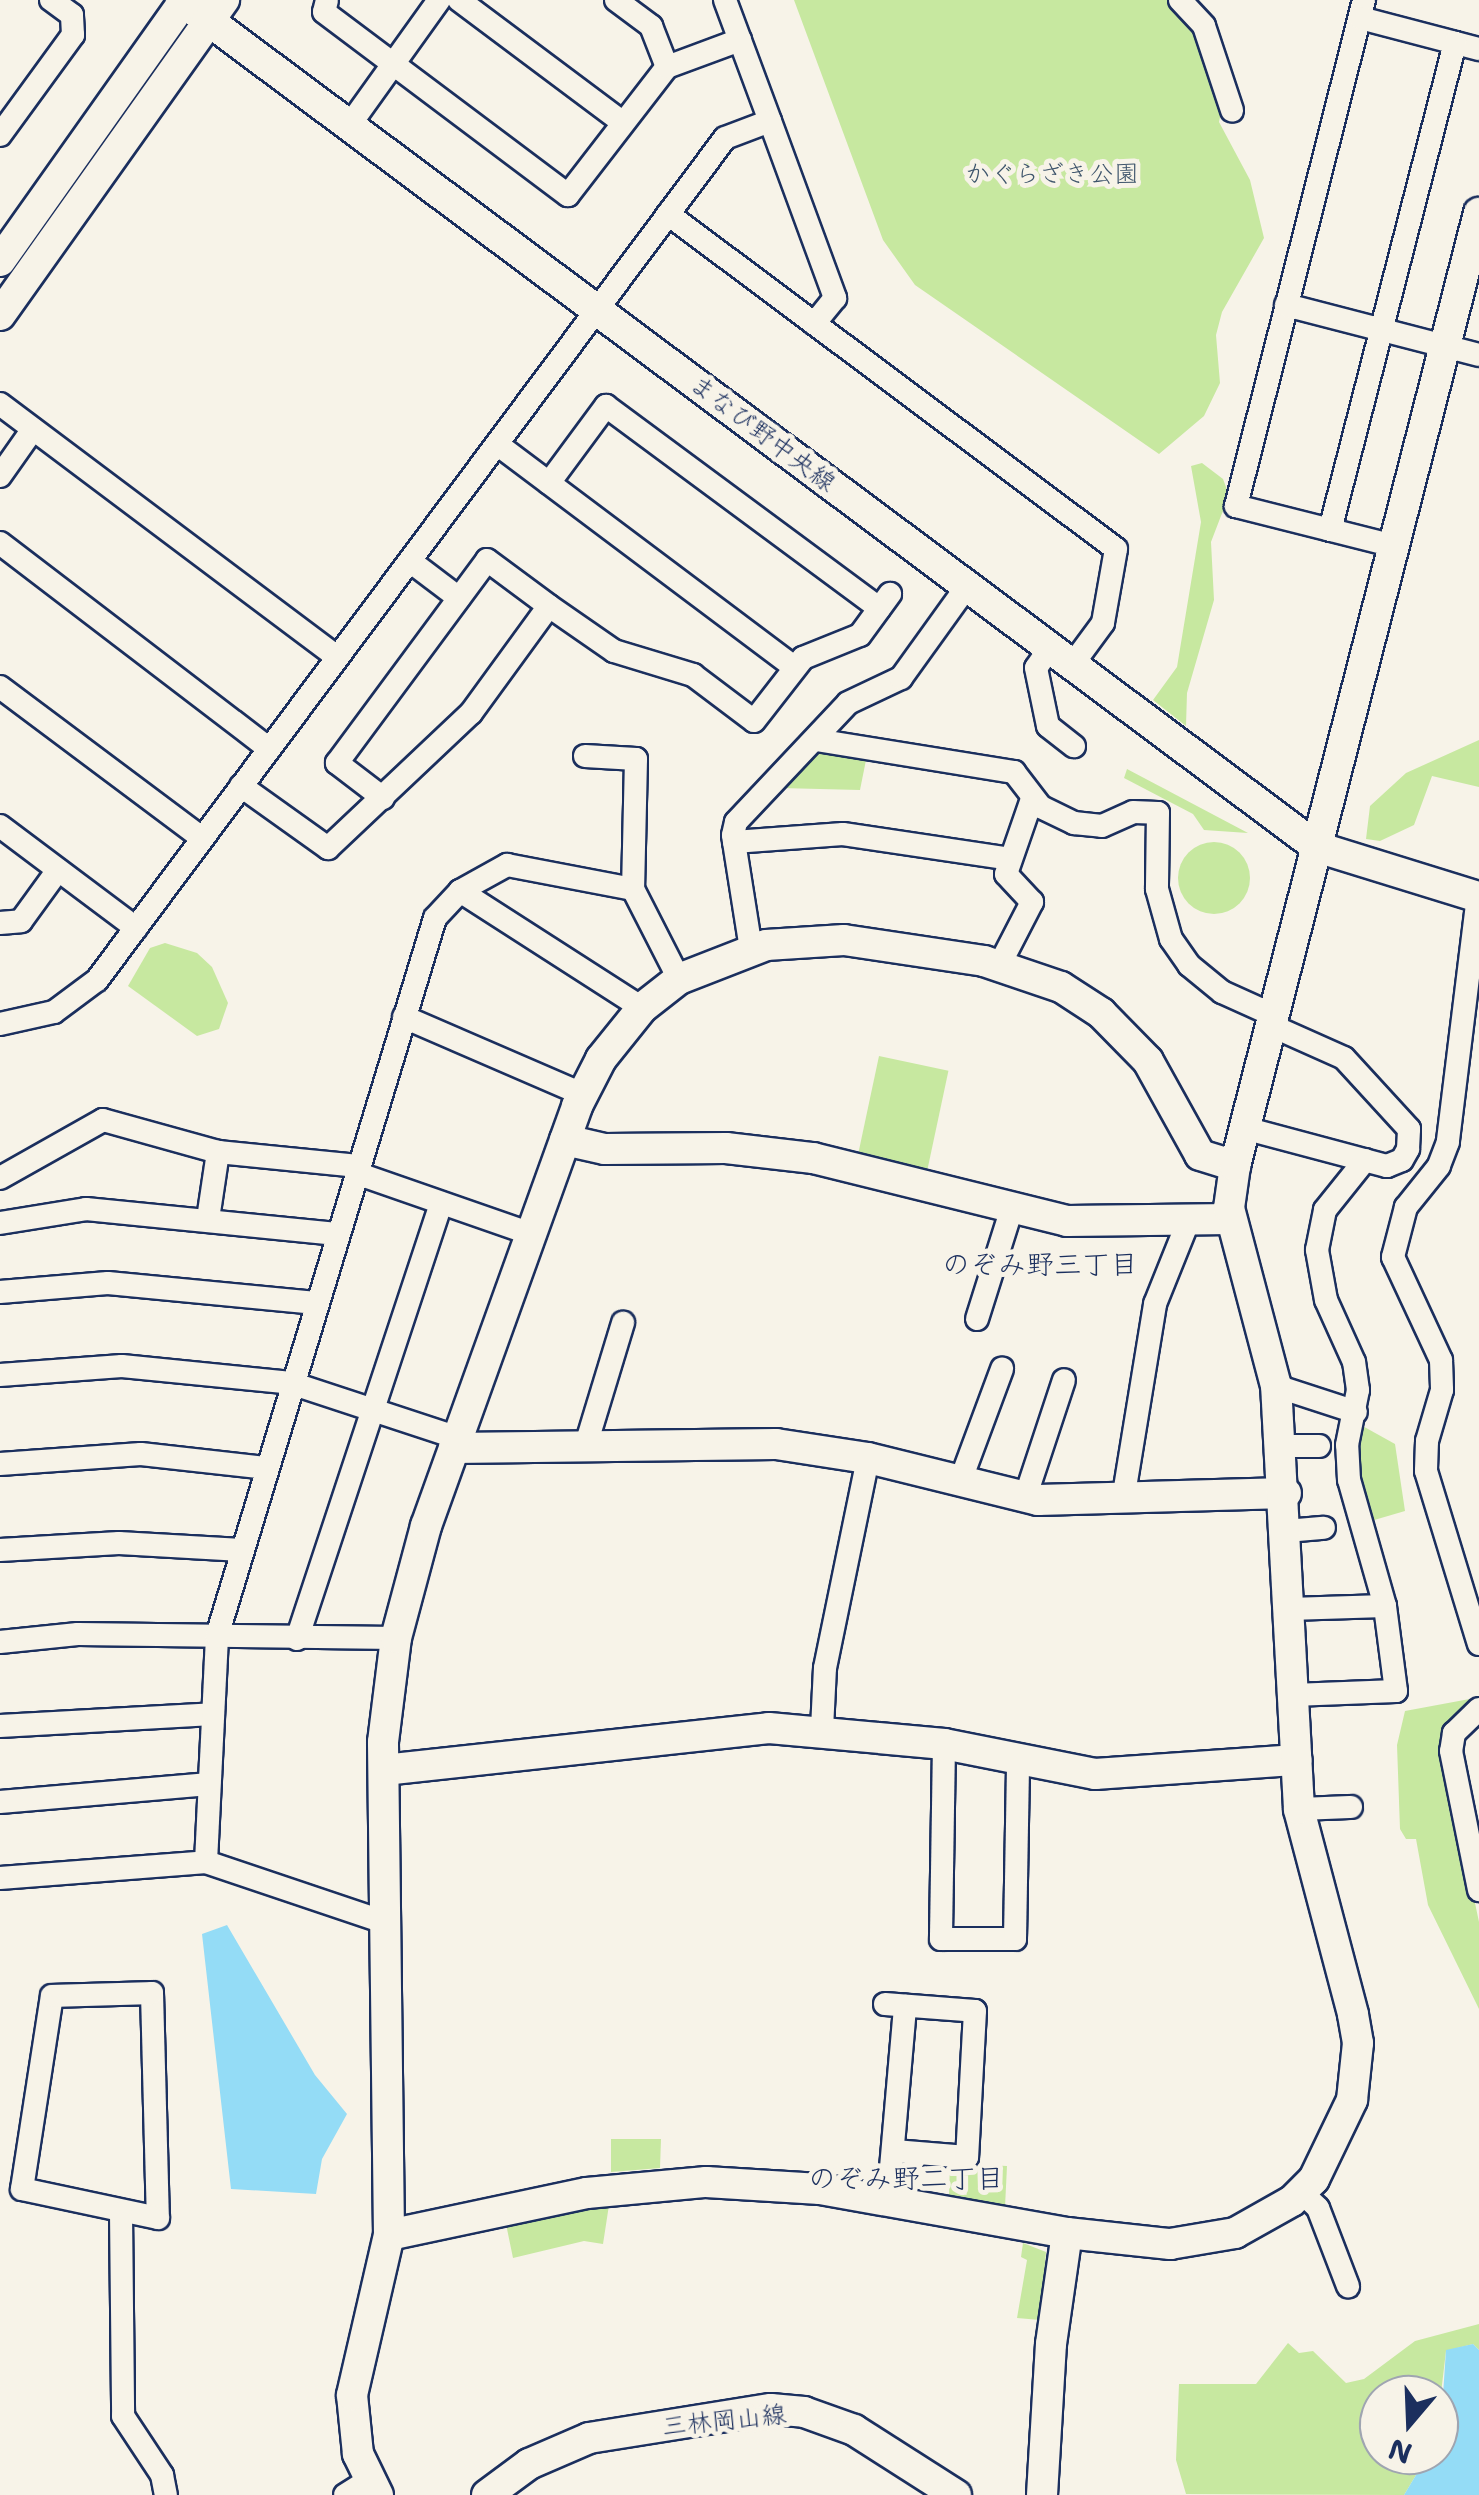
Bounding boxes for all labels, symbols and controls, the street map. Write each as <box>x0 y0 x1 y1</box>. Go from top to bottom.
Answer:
park label: かぐらざき公園 <box>965 158 1139 188</box>
street label: まなび野中央線 <box>684 368 842 498</box>
district label: のぞみ野三丁目 <box>942 1247 1138 1281</box>
district label: のぞみ野二丁目 <box>808 2161 1004 2195</box>
north arrow <box>1359 2375 1459 2475</box>
street label: 三林岡山線 <box>660 2399 788 2441</box>
text: N <box>1383 2430 1417 2473</box>

